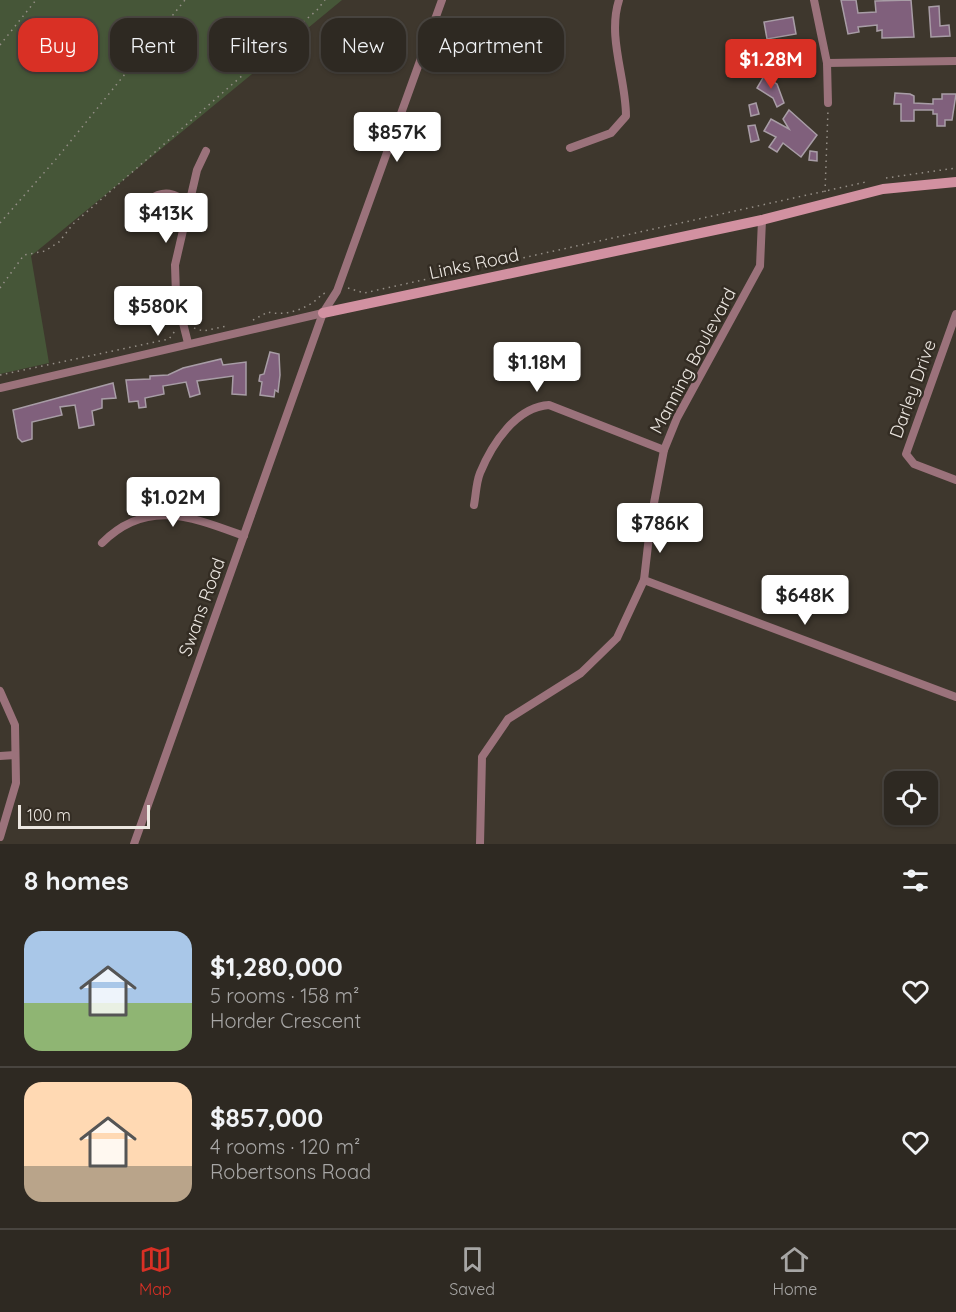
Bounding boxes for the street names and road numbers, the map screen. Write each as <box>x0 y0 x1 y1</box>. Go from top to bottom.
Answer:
street label: Links Road <box>427 243 521 284</box>
street label: Manning Boulevard <box>644 284 741 438</box>
street label: Darley Drive <box>884 336 941 441</box>
street label: Swans Road <box>173 554 230 659</box>

